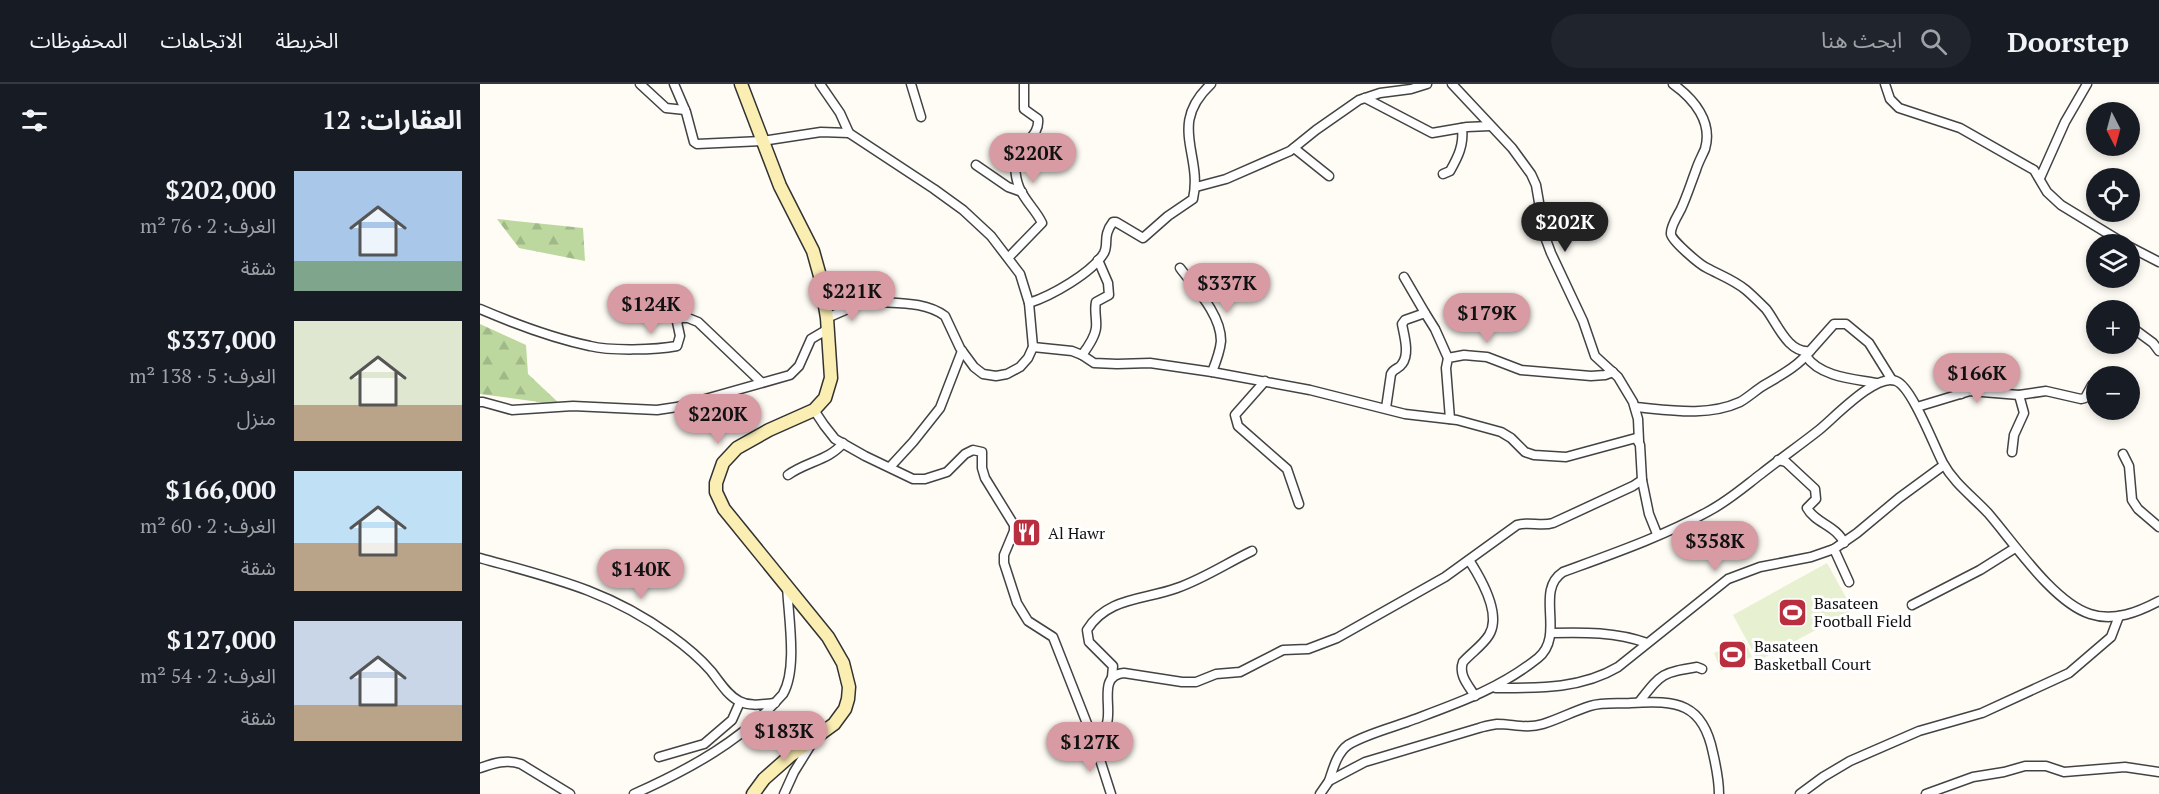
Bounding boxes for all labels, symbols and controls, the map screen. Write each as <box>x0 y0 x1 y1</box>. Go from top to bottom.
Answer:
search box <box>1551 14 1971 68</box>
text: Doorstep <box>2007 23 2129 60</box>
text: ابحث هنا <box>1821 25 1902 54</box>
icon: search <box>1917 25 1950 58</box>
text: المحفوظات <box>30 26 127 54</box>
text: الاتجاهات <box>160 26 242 54</box>
text: الخريطة <box>275 26 338 54</box>
text: العقارات: 12 <box>322 102 462 136</box>
north arrow <box>2086 102 2140 156</box>
map controls <box>2086 102 2140 420</box>
icon: filters <box>18 104 51 137</box>
pin: $220K <box>991 133 1075 184</box>
text: $220K <box>1003 139 1063 166</box>
button: locate <box>2086 168 2140 222</box>
text: $202,000 <box>165 172 276 206</box>
icon: home <box>342 195 414 267</box>
pin: $202K <box>1523 202 1607 253</box>
text: $202K <box>1535 208 1595 235</box>
text: الغرف: 2 · 76 m² <box>140 212 276 239</box>
button: layers <box>2086 234 2140 288</box>
text: شقة <box>241 254 276 281</box>
pin: $337K <box>1185 263 1269 314</box>
text: $337K <box>1197 269 1257 296</box>
pin: $221K <box>810 271 894 322</box>
text: $221K <box>822 277 882 304</box>
pin: $124K <box>609 284 693 335</box>
text: $124K <box>621 290 681 317</box>
pin: $179K <box>1445 293 1529 344</box>
text: $179K <box>1457 299 1517 326</box>
button: + <box>2086 300 2140 354</box>
text: $337,000 <box>167 322 276 356</box>
icon: home <box>342 345 414 417</box>
pin: $166K <box>1935 353 2019 404</box>
text: $166K <box>1947 359 2007 386</box>
text: الغرف: 5 · 138 m² <box>129 362 276 389</box>
button: − <box>2086 366 2140 420</box>
pin: $220K <box>676 394 760 445</box>
text: $220K <box>688 400 748 427</box>
text: منزل <box>237 404 276 431</box>
text: $166,000 <box>165 472 276 506</box>
icon: home <box>342 495 414 567</box>
text: الغرف: 2 · 60 m² <box>140 512 276 539</box>
restaurant icon: Al Hawr <box>1011 517 1043 549</box>
pin: $358K <box>1673 521 1757 572</box>
place label: Al Hawr <box>1048 522 1106 544</box>
text: $358K <box>1685 527 1745 554</box>
pin: $140K <box>599 549 683 600</box>
text: شقة <box>241 554 276 581</box>
text: $140K <box>611 555 671 582</box>
place label: Basateen Football Field <box>1814 592 1912 632</box>
sports icon: Basateen Football Field <box>1777 596 1809 628</box>
text: $127,000 <box>167 622 276 656</box>
place label: Basateen Basketball Court <box>1754 635 1871 675</box>
sports icon: Basateen Basketball Court <box>1717 639 1749 671</box>
icon: home <box>342 645 414 717</box>
text: الغرف: 2 · 54 m² <box>140 662 276 689</box>
text: شقة <box>241 704 276 731</box>
pin: $183K <box>742 711 826 762</box>
text: $183K <box>754 717 814 744</box>
pin: $127K <box>1048 722 1132 773</box>
text: $127K <box>1060 728 1120 755</box>

